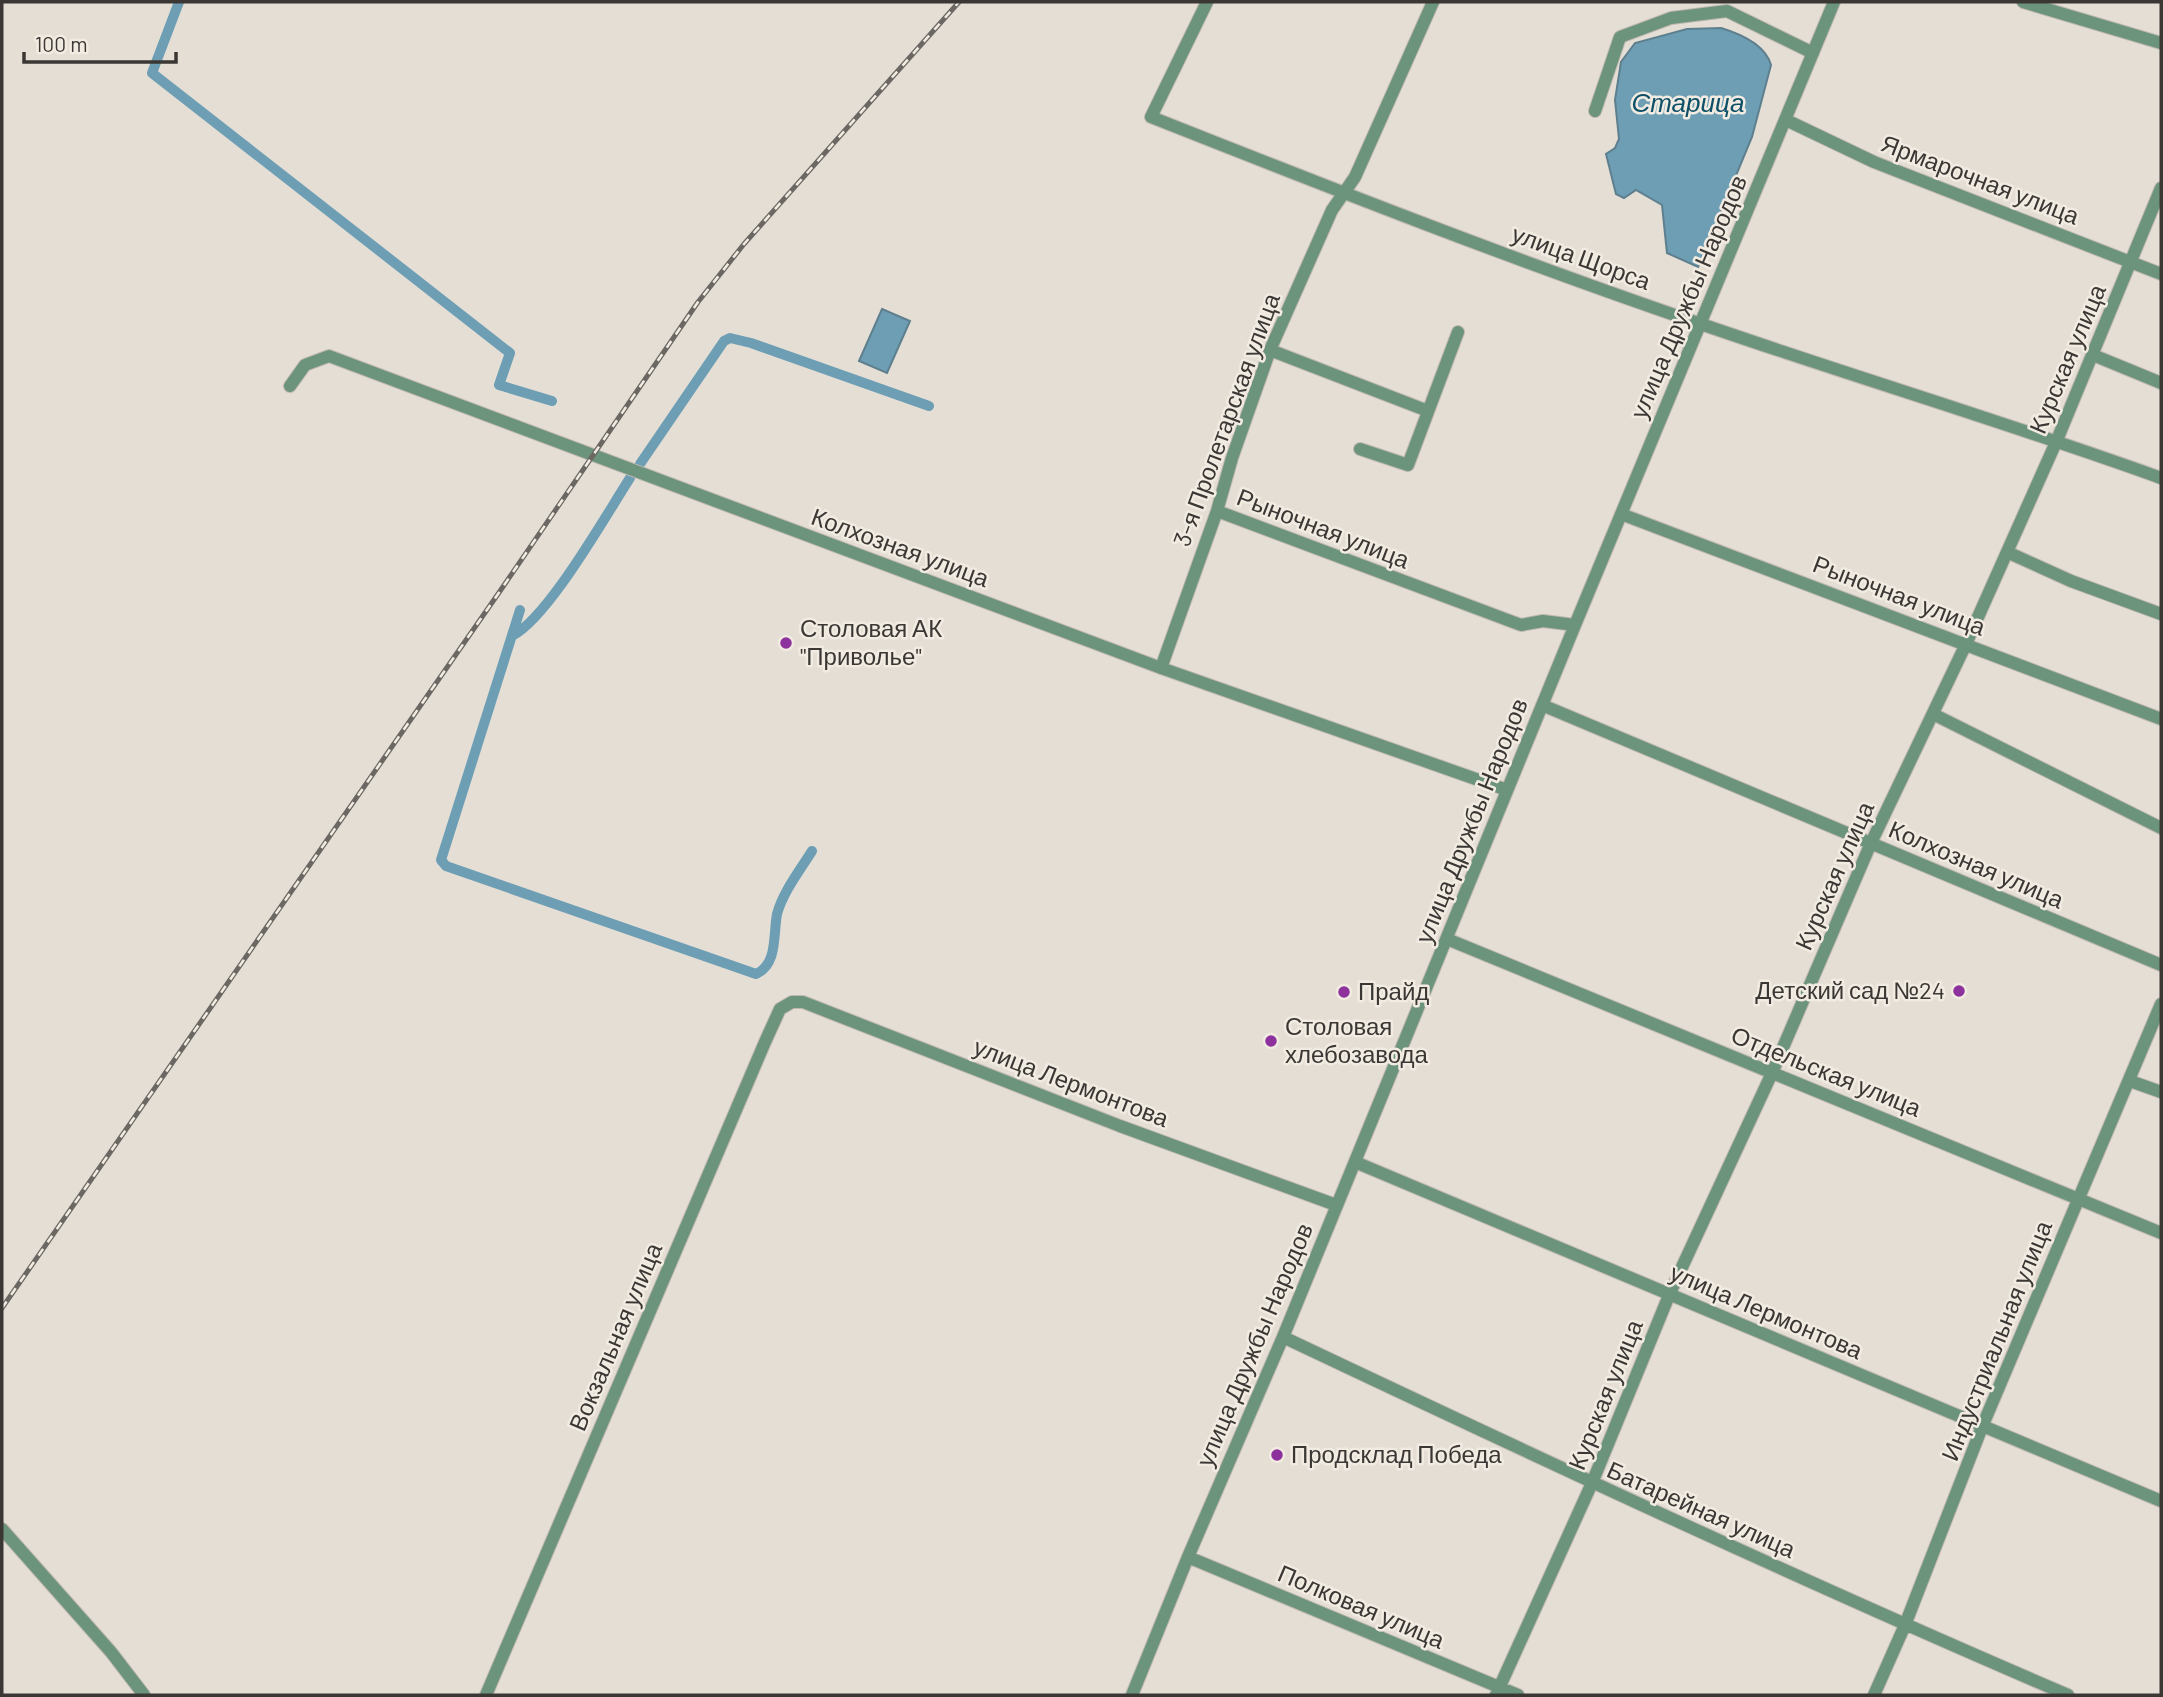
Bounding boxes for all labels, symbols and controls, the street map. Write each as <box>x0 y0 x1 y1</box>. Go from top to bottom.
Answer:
scale bar <box>24 21 177 65</box>
text: 100 m <box>35 31 88 56</box>
water label: Старица <box>1631 86 1745 117</box>
street label: Ярмарочная улица <box>1878 128 2084 230</box>
street label: улица Дружбы Народов <box>1623 170 1752 422</box>
street label: улица Щорса <box>1508 218 1655 295</box>
street label: Курская улица <box>2022 279 2111 437</box>
street label: 3-я Пролетарская улица <box>1166 288 1285 550</box>
street label: Рыночная улица <box>1233 481 1414 574</box>
street label: Колхозная улица <box>808 501 994 592</box>
street label: Рыночная улица <box>1809 548 1990 641</box>
place label: Столовая АК "Приволье" <box>800 613 942 670</box>
marker: Столовая АК "Приволье" <box>778 635 794 651</box>
street label: улица Дружбы Народов <box>1408 694 1533 947</box>
street label: Курская улица <box>1788 796 1880 954</box>
street label: Колхозная улица <box>1885 814 2069 914</box>
place label: Детский сад №24 <box>1755 975 1945 1004</box>
place label: Прайд <box>1358 976 1429 1005</box>
marker: Детский сад №24 <box>1951 983 1967 999</box>
marker: Прайд <box>1336 984 1352 1000</box>
place label: Столовая хлебозавода <box>1285 1011 1429 1068</box>
street label: Отдельская улица <box>1727 1019 1926 1122</box>
street label: улица Лермонтова <box>970 1031 1174 1132</box>
marker: Столовая хлебозавода <box>1263 1033 1279 1049</box>
street label: Индустриальная улица <box>1934 1216 2057 1465</box>
street label: улица Дружбы Народов <box>1189 1218 1318 1470</box>
street label: Вокзальная улица <box>562 1237 668 1435</box>
street label: улица Лермонтова <box>1666 1257 1868 1365</box>
street label: Курская улица <box>1561 1315 1648 1474</box>
place label: Продсклад Победа <box>1291 1439 1502 1468</box>
marker: Продсклад Победа <box>1269 1447 1285 1463</box>
street label: Батарейная улица <box>1603 1454 1801 1563</box>
street label: Полковая улица <box>1274 1558 1450 1654</box>

